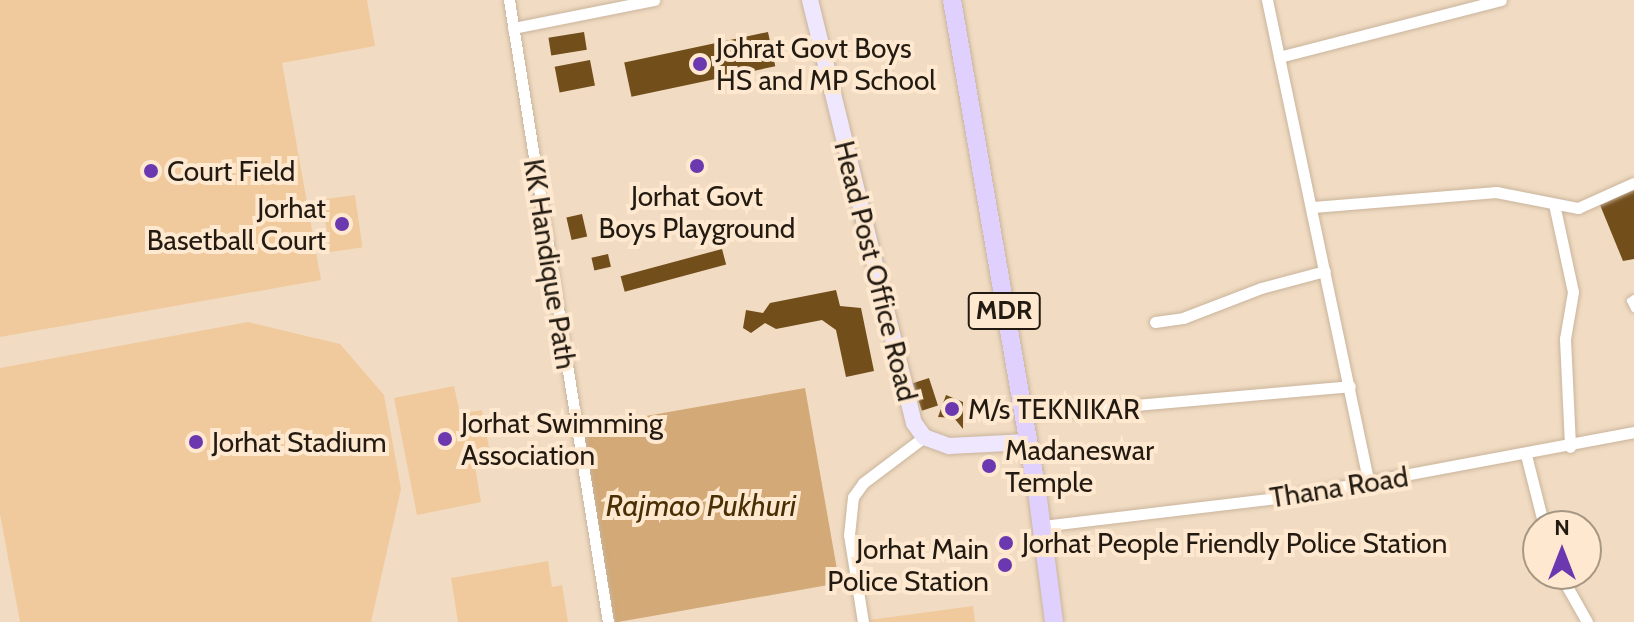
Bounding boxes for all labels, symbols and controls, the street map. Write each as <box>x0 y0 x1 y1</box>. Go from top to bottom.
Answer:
place label: Johrat Govt Boys HS and MP School <box>716 31 936 97</box>
marker: Johrat Govt Boys HS and MP School <box>691 55 709 73</box>
street label: Head Post Office Road <box>827 137 925 405</box>
place label: Court Field <box>167 154 295 188</box>
street label: KK Handique Path <box>517 157 583 371</box>
marker: Jorhat Govt Boys Playground <box>688 157 706 175</box>
marker: Court Field <box>142 162 160 180</box>
place label: Jorhat Govt Boys Playground <box>599 179 795 245</box>
place label: Jorhat Basetball Court <box>147 191 326 257</box>
marker: Jorhat Basetball Court <box>333 215 351 233</box>
road number: MDR <box>966 289 1042 333</box>
place label: M/s TEKNIKAR <box>968 392 1140 426</box>
marker: M/s TEKNIKAR <box>943 400 961 418</box>
place label: Jorhat Swimming Association <box>461 406 663 472</box>
place label: Jorhat Stadium <box>212 425 387 459</box>
marker: Jorhat Swimming Association <box>436 430 454 448</box>
marker: Jorhat Stadium <box>187 433 205 451</box>
place label: Madaneswar Temple <box>1005 433 1154 499</box>
marker: Madaneswar Temple <box>980 457 998 475</box>
street label: Thana Road <box>1267 459 1411 515</box>
water label: Rajmao Pukhuri <box>606 488 796 524</box>
north arrow <box>1522 510 1602 590</box>
text: N <box>1554 514 1570 541</box>
place label: Jorhat People Friendly Police Station <box>1022 526 1447 560</box>
place label: Jorhat Main Police Station <box>827 532 989 598</box>
marker: Jorhat People Friendly Police Station <box>997 534 1015 552</box>
marker: Jorhat Main Police Station <box>996 556 1014 574</box>

